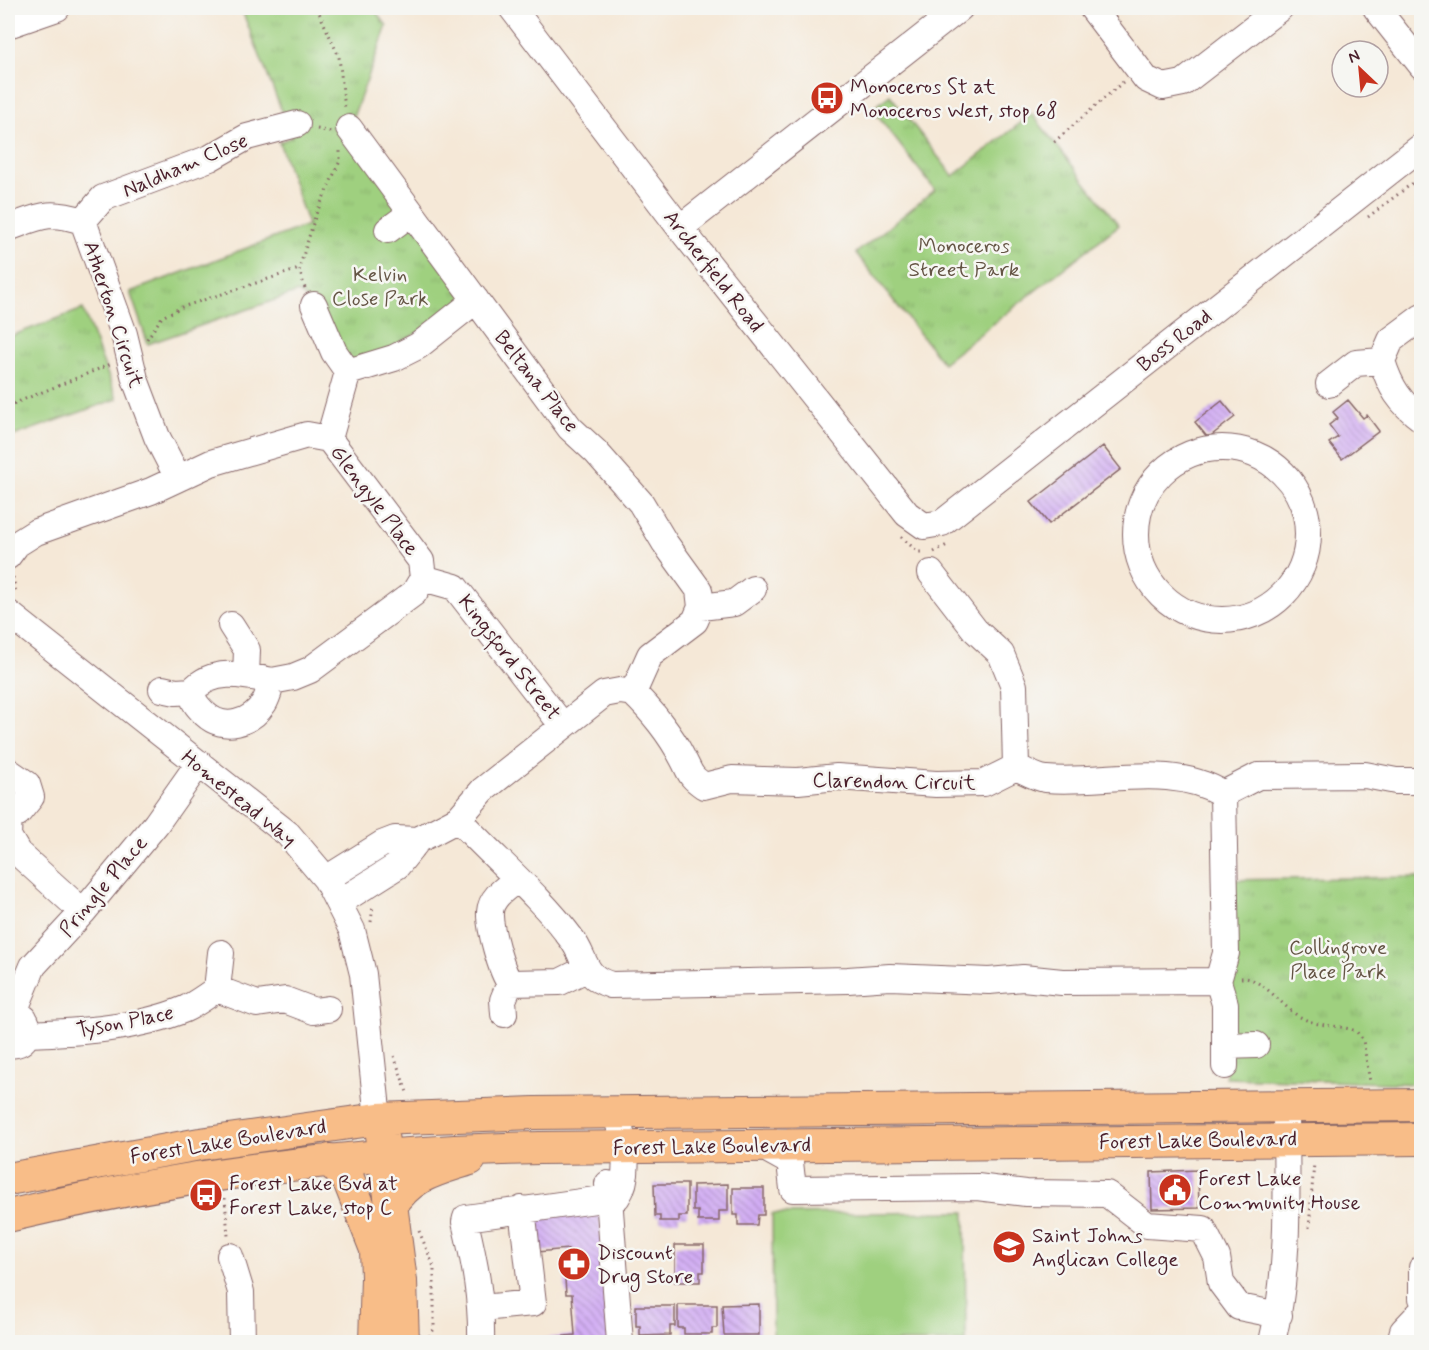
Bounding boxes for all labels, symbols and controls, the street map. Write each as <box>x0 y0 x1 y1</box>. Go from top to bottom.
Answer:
north arrow <box>1330 39 1390 99</box>
text: N <box>1345 45 1363 69</box>
place label: Monoceros St at Monoceros West, stop 68 <box>850 73 1058 125</box>
bus stop icon: Monoceros St at Monoceros West, stop 68 <box>809 80 845 116</box>
street label: Naldham Close <box>118 127 252 205</box>
street label: Archerfield Road <box>657 205 770 338</box>
park label: Monoceros Street Park <box>909 232 1020 284</box>
street label: Atherton Circuit <box>76 237 150 392</box>
park label: Kelvin Close Park <box>332 261 428 313</box>
street label: Boss Road <box>1131 303 1218 379</box>
street label: Beltana Place <box>487 325 585 439</box>
street label: Glengyle Place <box>323 439 425 562</box>
street label: Kingsford Street <box>450 589 567 728</box>
street label: Homestead Way <box>175 744 302 854</box>
street label: Clarendon Circuit <box>812 767 977 797</box>
street label: Pringle Place <box>53 830 154 943</box>
park label: Collingrove Place Park <box>1289 934 1387 986</box>
street label: Tyson Place <box>74 999 176 1045</box>
street label: Forest Lake Boulevard <box>128 1113 328 1171</box>
street label: Forest Lake Boulevard <box>1099 1125 1297 1157</box>
street label: Forest Lake Boulevard <box>613 1131 811 1163</box>
place label: Forest Lake Community House <box>1198 1165 1360 1217</box>
place label: Forest Lake Bvd at Forest Lake, stop C <box>229 1170 398 1222</box>
public building icon: Forest Lake Community House <box>1157 1172 1193 1208</box>
bus stop icon: Forest Lake Bvd at Forest Lake, stop C <box>188 1177 224 1213</box>
place label: Saint Johns Anglican College <box>1032 1222 1179 1276</box>
school or university icon: Saint Johns Anglican College <box>991 1229 1027 1265</box>
place label: Discount Drug Store <box>597 1239 693 1292</box>
pharmacy icon: Discount Drug Store <box>556 1246 592 1282</box>

